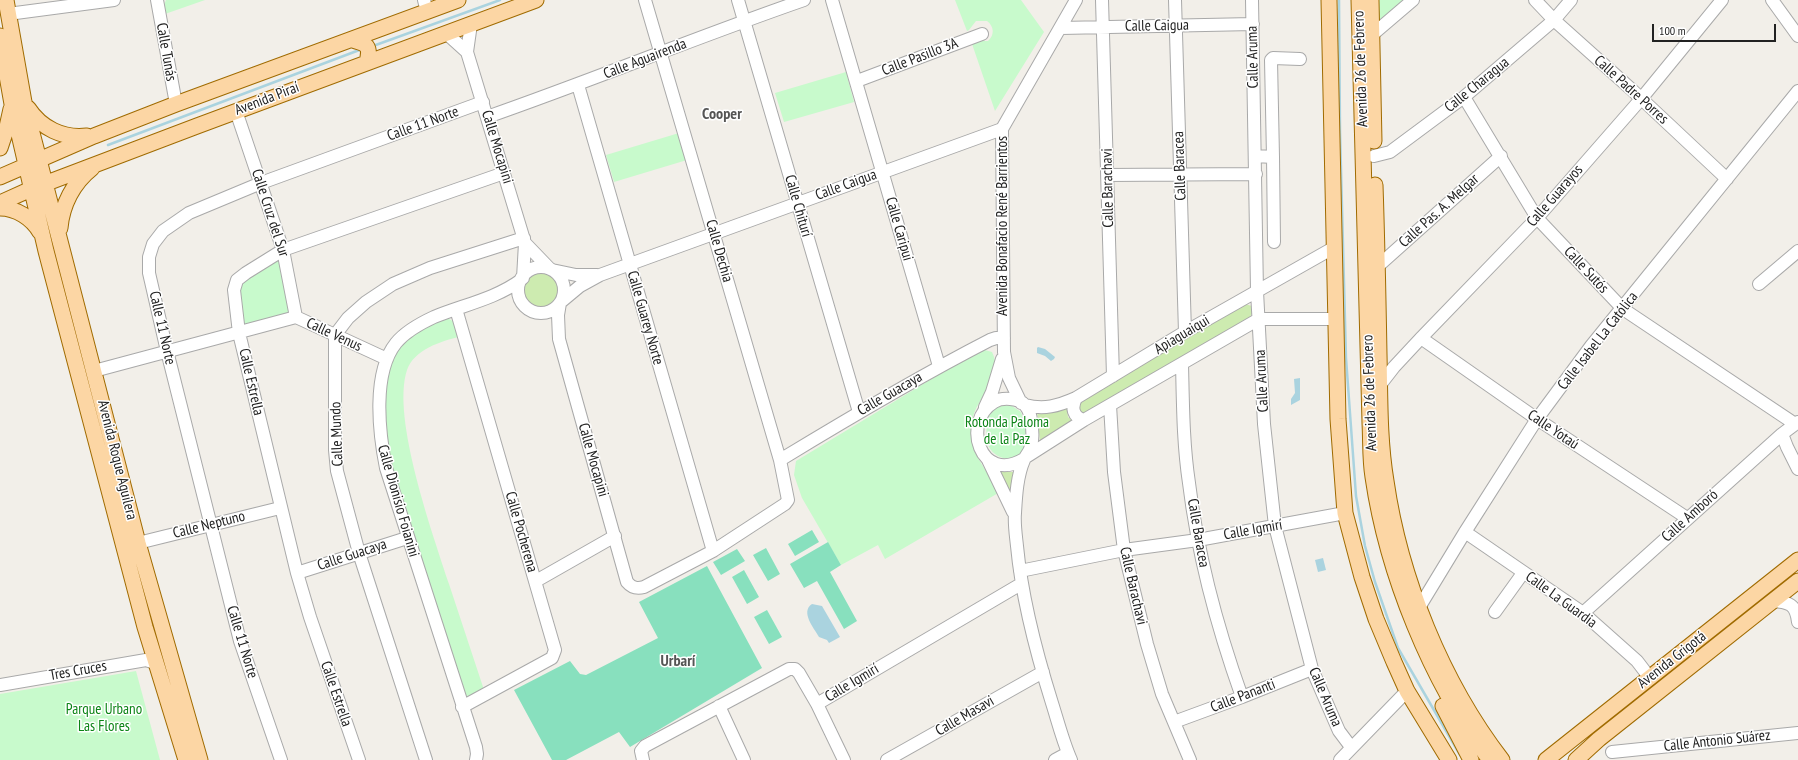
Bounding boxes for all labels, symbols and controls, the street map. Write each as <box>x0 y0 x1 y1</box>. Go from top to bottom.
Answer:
street label: Avenida 26 de Febrero <box>1350 10 1372 128</box>
street label: Calle Caigua <box>1125 16 1189 36</box>
scale bar <box>1654 16 1778 42</box>
street label: Calle Tunás <box>152 22 180 82</box>
text: 100 m <box>1659 23 1686 38</box>
street label: Calle Aruma <box>1243 26 1263 88</box>
street label: Calle Pasillo 3A <box>879 34 961 80</box>
street label: Calle Aguairenda <box>601 35 689 83</box>
street label: Calle Padre Porres <box>1590 52 1672 128</box>
street label: Calle Charagua <box>1441 54 1513 116</box>
street label: Avenida Piraí <box>232 78 302 120</box>
street label: Calle 11 Norte <box>385 103 461 145</box>
district label: Cooper <box>702 104 742 124</box>
street label: Calle Mocapini <box>477 108 517 186</box>
street label: Calle Baracea <box>1170 131 1190 201</box>
street label: Avenida Bonafacio René Barrientos <box>994 136 1012 316</box>
street label: Calle Barachavi <box>1098 148 1118 228</box>
street label: Calle Guarayos <box>1523 161 1587 231</box>
street label: Calle Caigua <box>813 166 879 204</box>
street label: Calle Cruz del Sur <box>247 167 293 259</box>
street label: Calle Pas. A. Melgar <box>1395 170 1483 252</box>
street label: Calle Chiturí <box>781 173 815 239</box>
street label: Calle Caripui <box>881 195 917 263</box>
street label: Calle Dechia <box>702 218 736 284</box>
street label: Calle Sutós <box>1560 243 1612 297</box>
street label: Calle Guarey Norte <box>623 269 667 367</box>
street label: Calle Isabel La Católica <box>1554 288 1642 394</box>
street label: Calle 11 Norte <box>145 289 179 367</box>
street label: Apiaguaiqui <box>1151 311 1213 359</box>
street label: Calle Venus <box>303 314 365 356</box>
street label: Avenida 26 de Febrero <box>1359 334 1381 452</box>
street label: Calle Estrella <box>235 347 267 417</box>
street label: Calle Aruma <box>1251 349 1273 413</box>
street label: Calle Guacaya <box>854 368 926 420</box>
street label: Avenida Roque Aguilera <box>93 398 141 522</box>
street label: Calle Mundo <box>327 401 347 467</box>
street label: Calle Yotaú <box>1524 406 1582 454</box>
park label: Rotonda Paloma de la Paz <box>965 414 1049 449</box>
street label: Calle Mocapini <box>574 421 612 499</box>
street label: Calle Dionisio Foianini <box>373 443 423 559</box>
street label: Calle Amboró <box>1658 486 1722 546</box>
street label: Calle Pocherena <box>501 490 541 574</box>
street label: Calle Baracea <box>1183 497 1213 569</box>
street label: Calle Neptuno <box>171 507 247 543</box>
street label: Calle Igmirí <box>1222 516 1284 544</box>
street label: Calle Guacaya <box>315 535 389 575</box>
street label: Calle Barachavi <box>1115 545 1151 627</box>
street label: Calle La Guardia <box>1522 568 1600 632</box>
street label: Calle 11 Norte <box>222 604 262 680</box>
street label: Avenida Grigotá <box>1634 628 1710 692</box>
district label: Urbarí <box>661 651 695 671</box>
street label: Tres Cruces <box>48 657 108 685</box>
street label: Calle Estrella <box>316 659 356 729</box>
street label: Calle Igmirí <box>822 660 882 706</box>
street label: Calle Aruma <box>1305 665 1345 729</box>
street label: Calle Pananti <box>1208 675 1278 717</box>
street label: Calle Masavi <box>932 692 998 740</box>
park label: Parque Urbano Las Flores <box>66 701 142 736</box>
street label: Calle Antonio Suárez <box>1663 726 1771 756</box>

